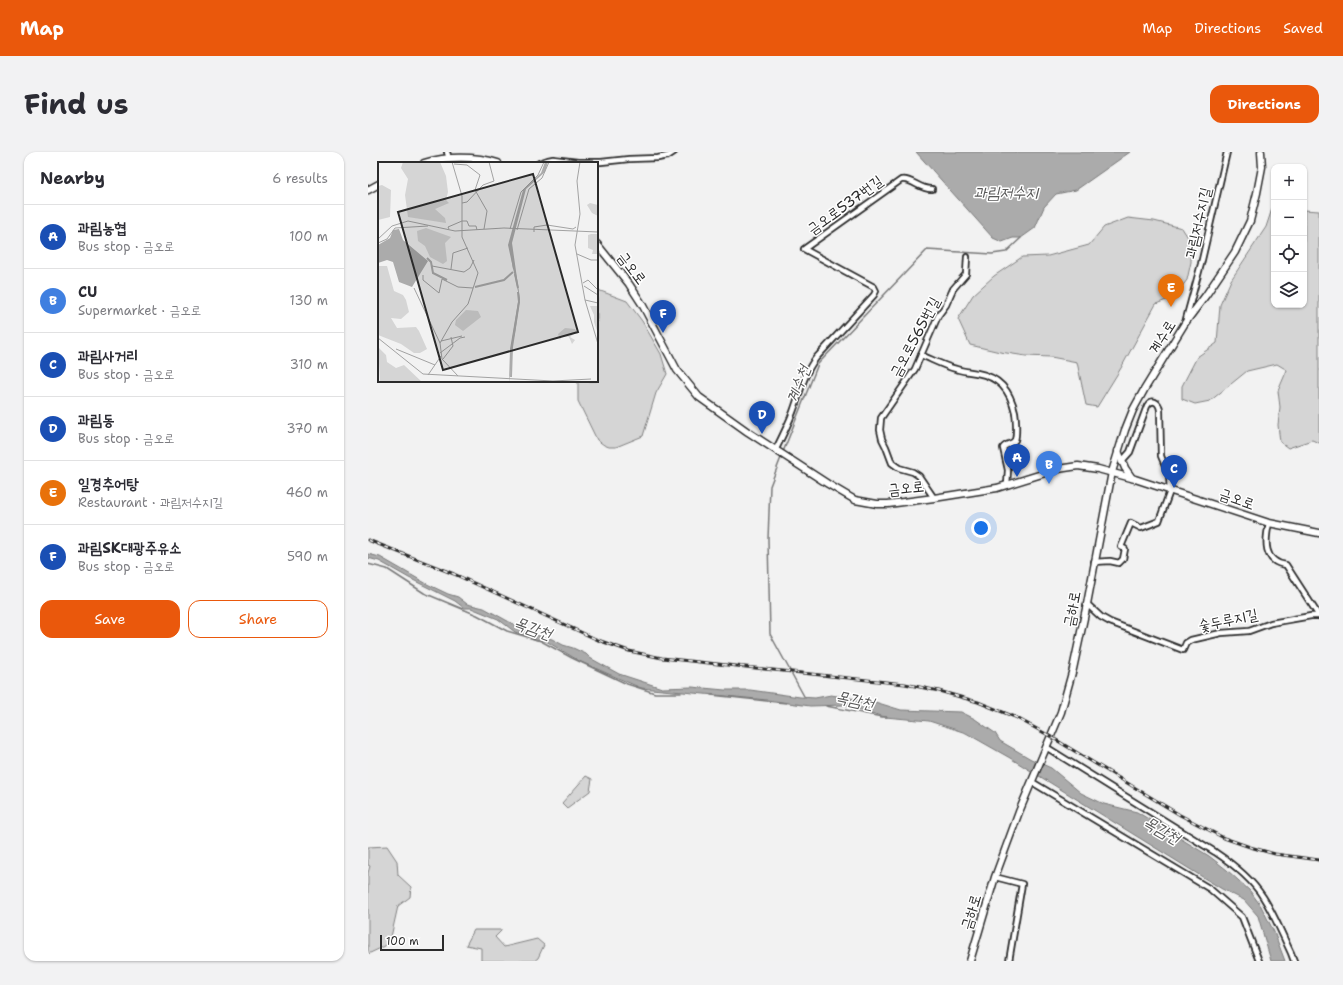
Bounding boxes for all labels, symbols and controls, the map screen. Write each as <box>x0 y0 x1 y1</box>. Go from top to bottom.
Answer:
text: Map <box>20 16 64 41</box>
text: Map <box>1143 19 1173 37</box>
text: Directions <box>1195 19 1261 37</box>
text: Saved <box>1283 19 1323 37</box>
text: Find us <box>24 85 129 123</box>
button: Directions <box>1210 85 1319 123</box>
inset map <box>378 162 598 382</box>
map controls <box>1271 164 1307 308</box>
button: + <box>1271 164 1307 200</box>
text: Nearby <box>40 167 105 189</box>
text: 6 results <box>272 170 328 187</box>
street label: 금오로537번길 <box>803 171 887 239</box>
water label: 과림저수지 <box>974 182 1040 203</box>
street label: 과림저수지길 <box>1180 185 1216 261</box>
button: − <box>1271 200 1307 236</box>
text: 과림농협 <box>78 218 126 238</box>
text: A <box>48 228 58 245</box>
text: 100 m <box>289 228 328 245</box>
button: locate <box>1271 236 1307 272</box>
text: Bus stop · 금오로 <box>78 238 174 255</box>
street label: 금오로 <box>613 248 651 288</box>
button: layers <box>1271 272 1307 308</box>
pin: E <box>1158 274 1184 307</box>
text: CU <box>78 282 97 302</box>
text: B <box>49 292 57 309</box>
text: 130 m <box>290 292 328 309</box>
street label: 금오로565번길 <box>885 293 945 381</box>
pin: F <box>650 300 676 333</box>
text: Supermarket · 금오로 <box>78 302 201 319</box>
street label: 계수로 <box>1144 316 1180 358</box>
text: 과림사거리 <box>78 346 138 366</box>
text: C <box>49 356 57 373</box>
text: 310 m <box>290 356 328 373</box>
water label: 계수천 <box>781 360 815 406</box>
text: Bus stop · 금오로 <box>78 366 174 383</box>
pin: D <box>749 401 775 434</box>
text: 과림동 <box>78 410 114 430</box>
text: D <box>48 420 58 437</box>
text: 370 m <box>286 420 328 437</box>
text: Bus stop · 금오로 <box>78 430 174 447</box>
pin: A <box>1004 444 1030 477</box>
pin: B <box>1036 451 1062 484</box>
pin: C <box>1161 455 1187 488</box>
text: 일경추어탕 <box>78 474 138 494</box>
street label: 금오로 <box>887 476 925 500</box>
text: E <box>49 484 57 501</box>
text: 460 m <box>286 484 328 501</box>
street label: 금오로 <box>1217 484 1257 514</box>
text: Restaurant · 과림저수지길 <box>78 494 223 511</box>
your location <box>971 518 991 538</box>
text: 과림SK대광주유소 <box>78 538 181 558</box>
text: F <box>49 548 57 565</box>
text: 590 m <box>287 548 328 565</box>
text: Bus stop · 금오로 <box>78 558 174 575</box>
street label: 금하로 <box>1059 589 1085 629</box>
button: Save <box>40 600 180 638</box>
button: Share <box>188 600 328 638</box>
street label: 숯두루지길 <box>1196 604 1260 636</box>
water label: 목감천 <box>511 612 557 645</box>
water label: 목감천 <box>834 686 878 715</box>
water label: 목감천 <box>1140 811 1186 850</box>
street label: 금하로 <box>956 892 986 932</box>
scale bar <box>380 933 444 952</box>
text: 100 m <box>386 934 419 949</box>

